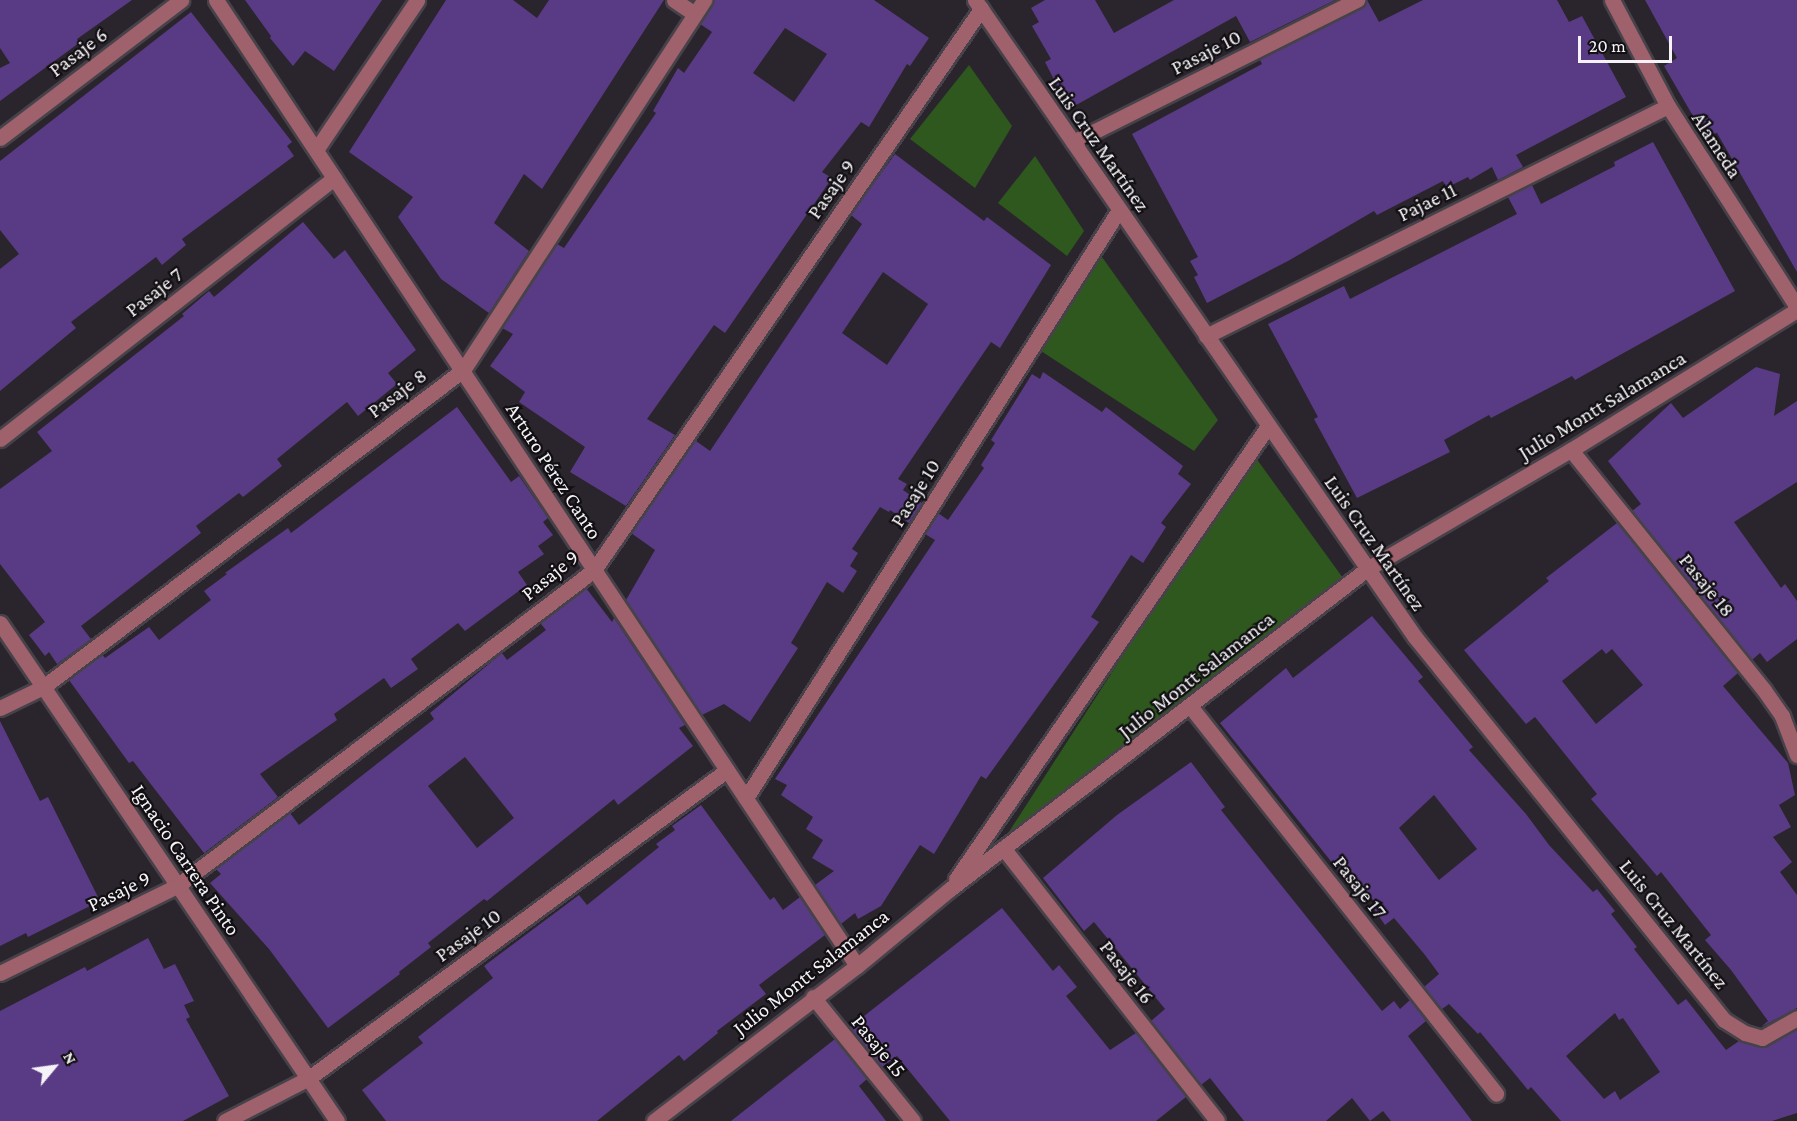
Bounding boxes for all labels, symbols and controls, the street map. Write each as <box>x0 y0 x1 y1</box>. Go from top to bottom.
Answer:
street label: Pasaje 6 <box>44 22 112 82</box>
street label: Pasaje 10 <box>1167 24 1245 80</box>
scale bar <box>1581 24 1676 62</box>
text: 20 m <box>1589 36 1626 56</box>
street label: Luis Cruz Martínez <box>1043 71 1155 217</box>
street label: Alameda <box>1686 107 1748 183</box>
street label: Pasaje 9 <box>802 154 860 224</box>
street label: Pajae 11 <box>1394 177 1460 227</box>
street label: Pasaje 7 <box>120 262 188 322</box>
street label: Julio Montt Salamanca <box>1514 345 1690 465</box>
street label: Pasaje 8 <box>362 363 432 423</box>
street label: Arturo Pérez Canto <box>500 398 608 544</box>
street label: Pasaje 10 <box>884 455 946 531</box>
street label: Luis Cruz Martínez <box>1319 470 1431 616</box>
street label: Pasaje 9 <box>516 544 584 606</box>
street label: Pasaje 18 <box>1674 548 1740 622</box>
street label: Julio Montt Salamanca <box>1113 606 1279 744</box>
street label: Ignacio Carrera Pinto <box>126 780 246 940</box>
street label: Pasaje 17 <box>1328 851 1392 923</box>
street label: Luis Cruz Martínez <box>1614 854 1734 994</box>
street label: Pasaje 9 <box>83 865 155 917</box>
street label: Pasaje 10 <box>430 903 506 967</box>
street label: Julio Montt Salamanca <box>728 903 894 1041</box>
street label: Pasaje 16 <box>1094 935 1160 1009</box>
street label: Pasaje 15 <box>846 1010 912 1082</box>
north arrow <box>24 1037 84 1097</box>
text: N <box>60 1049 80 1067</box>

